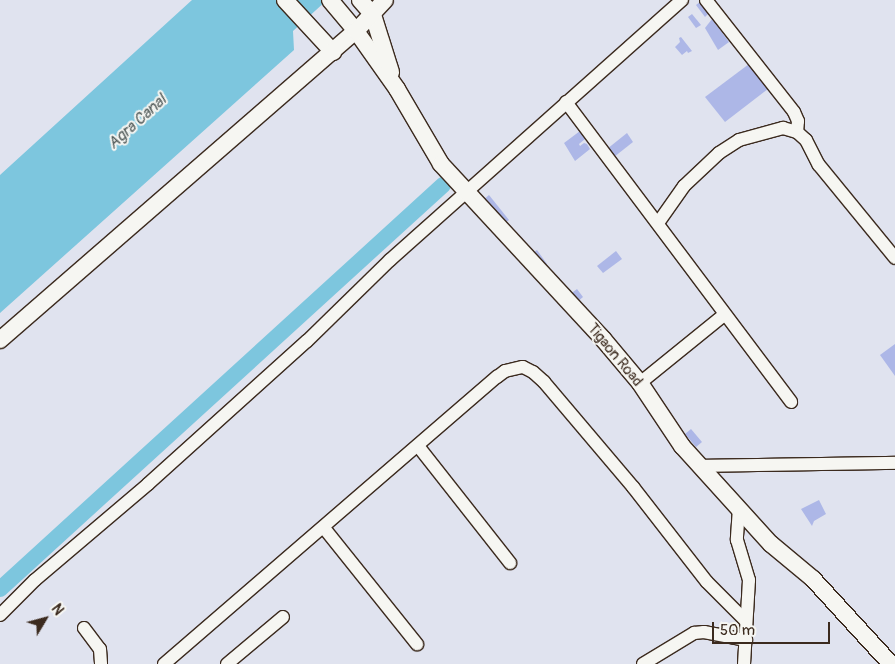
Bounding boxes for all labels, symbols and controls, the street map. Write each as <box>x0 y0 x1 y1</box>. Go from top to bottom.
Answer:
water label: Agra Canal <box>104 91 170 153</box>
street label: Tigaon Road <box>584 320 646 390</box>
north arrow <box>20 594 70 644</box>
text: N <box>48 601 67 619</box>
scale bar <box>715 612 832 644</box>
text: 50 m <box>720 621 755 640</box>

